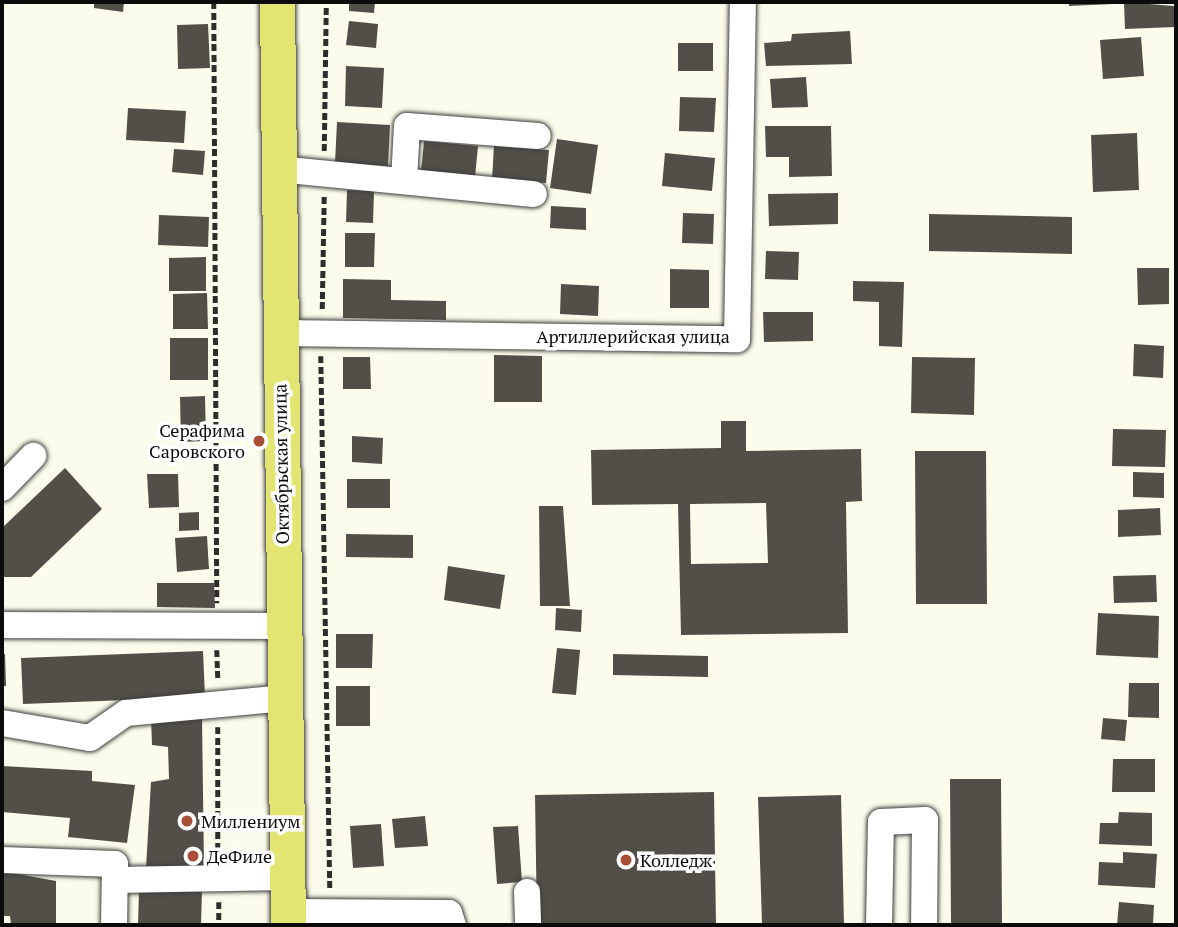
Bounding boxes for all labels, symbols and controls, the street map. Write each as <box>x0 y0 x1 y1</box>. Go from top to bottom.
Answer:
street label: Артиллерийская улица <box>536 325 730 347</box>
street label: Октябрьская улица <box>269 384 293 544</box>
place label: Серафима Саровского <box>149 420 245 462</box>
marker: Серафима Саровского <box>251 433 267 449</box>
place label: Миллениум <box>201 810 301 832</box>
marker: Миллениум <box>179 813 195 829</box>
place label: ДеФиле <box>207 845 272 867</box>
marker: ДеФиле <box>185 848 201 864</box>
place label: Колледж <box>640 849 712 871</box>
marker: Колледж <box>618 852 634 868</box>

